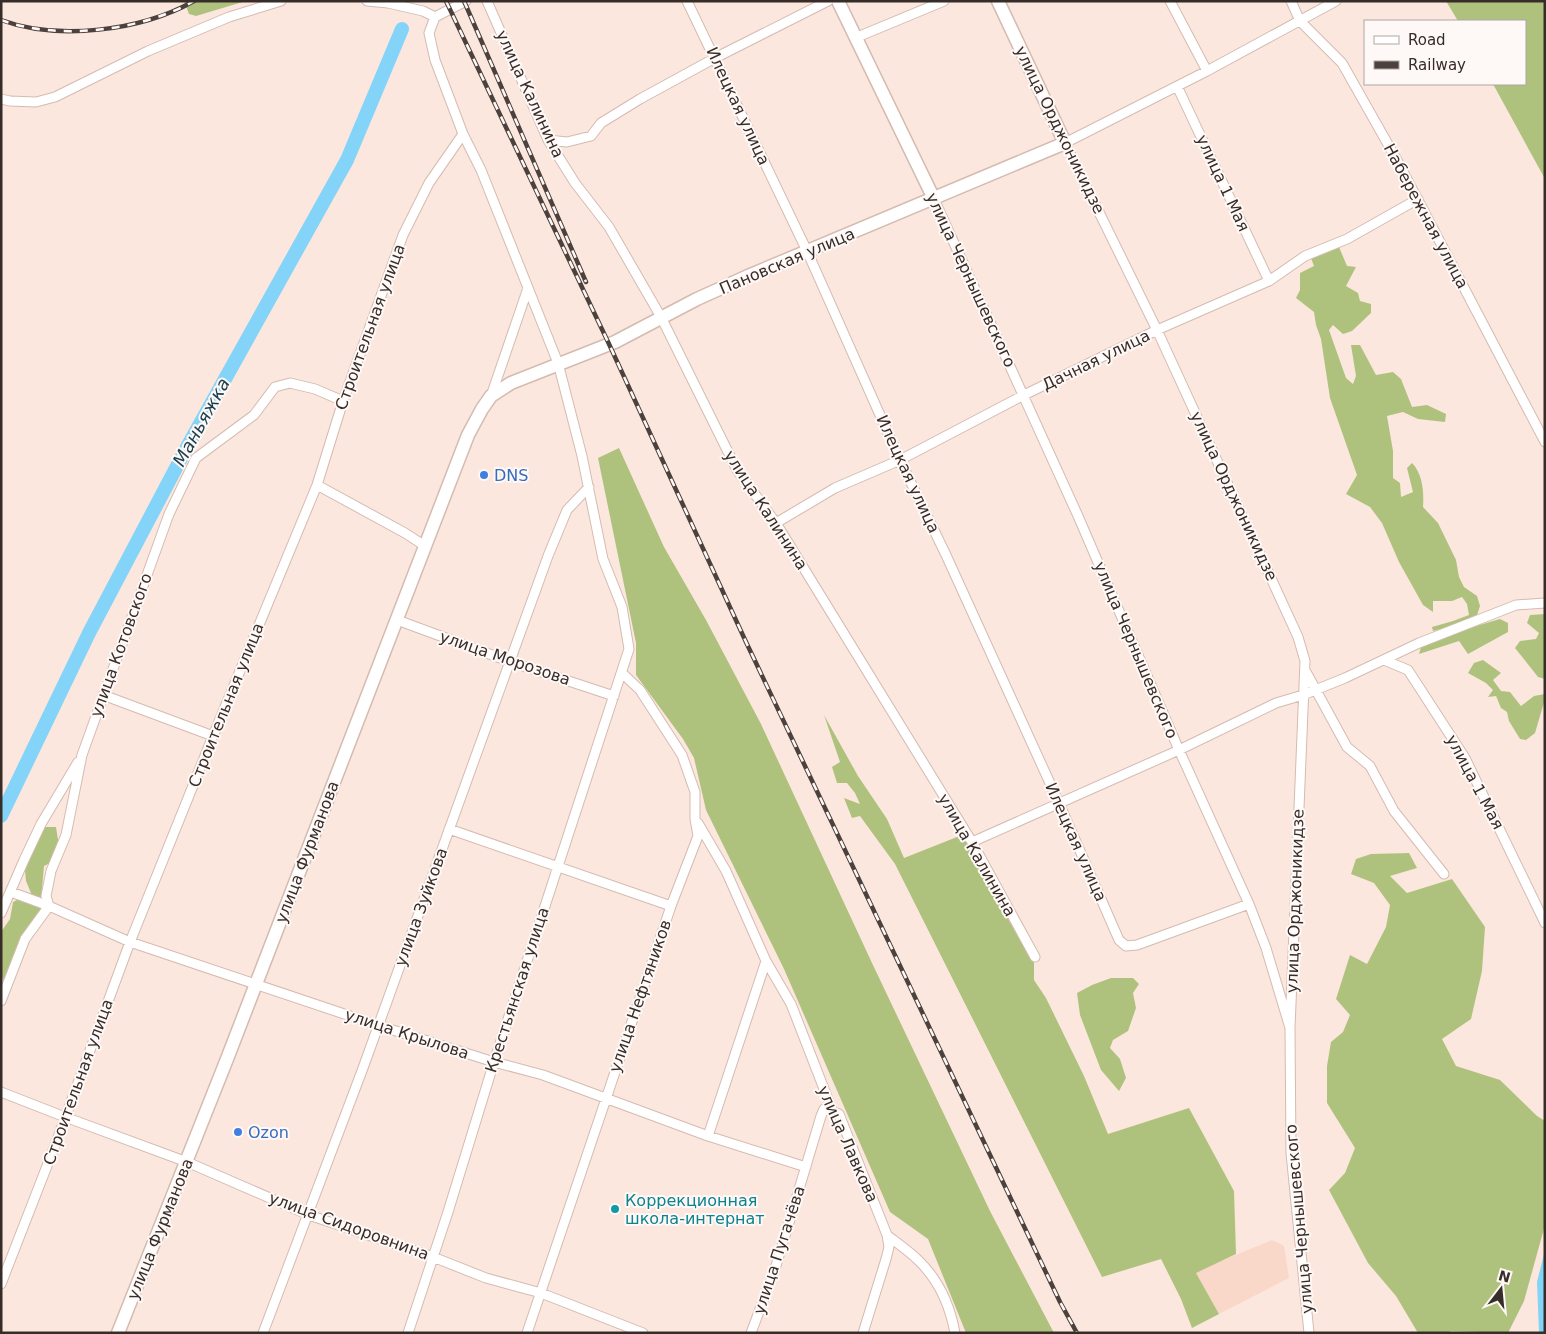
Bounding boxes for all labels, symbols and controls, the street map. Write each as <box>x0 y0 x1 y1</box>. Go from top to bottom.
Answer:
legend <box>1364 20 1526 85</box>
street label: улица Калинина <box>492 27 568 161</box>
text: Road <box>1408 31 1446 49</box>
street label: улица Орджоникидзе <box>1011 43 1109 217</box>
street label: Илецкая улица <box>702 44 774 168</box>
text: Railway <box>1408 56 1466 74</box>
street label: улица 1 Мая <box>1192 132 1254 234</box>
street label: Набережная улица <box>1380 140 1472 292</box>
street label: улица Чернышевского <box>922 190 1020 370</box>
street label: Пановская улица <box>716 224 858 298</box>
street label: Строительная улица <box>331 241 409 413</box>
street label: Дачная улица <box>1039 326 1153 394</box>
water label: Маньяжка <box>168 374 234 470</box>
street label: улица Орджоникидзе <box>1186 408 1282 584</box>
street label: Илецкая улица <box>872 412 944 536</box>
street label: улица Калинина <box>720 447 812 573</box>
place label: DNS <box>494 466 528 485</box>
marker: DNS <box>478 469 490 481</box>
street label: улица Чернышевского <box>1090 559 1182 741</box>
street label: улица Котовского <box>86 570 156 720</box>
street label: Строительная улица <box>184 620 268 790</box>
street label: улица Морозова <box>437 627 573 689</box>
street label: улица 1 Мая <box>1442 731 1508 833</box>
street label: улица Фурманова <box>271 778 343 926</box>
street label: Илецкая улица <box>1041 780 1111 904</box>
street label: улица Калинина <box>934 790 1020 920</box>
street label: улица Орджоникидзе <box>1282 809 1308 993</box>
street label: улица Зуйкова <box>391 845 451 969</box>
street label: Крестьянская улица <box>481 905 553 1075</box>
street label: улица Нефтяников <box>605 917 675 1075</box>
street label: Строительная улица <box>39 996 117 1168</box>
street label: улица Крылова <box>343 1005 471 1063</box>
street label: улица Лавкова <box>814 1083 882 1205</box>
place label: Ozon <box>248 1123 289 1142</box>
street label: улица Чернышевского <box>1281 1123 1317 1315</box>
marker: Ozon <box>232 1126 244 1138</box>
street label: улица Фурманова <box>123 1156 197 1302</box>
street label: улица Пугачёва <box>749 1183 809 1317</box>
street label: улица Сидоровнина <box>266 1188 432 1264</box>
place label: Коррекционная школа-интернат <box>625 1191 765 1228</box>
marker: Коррекционная школа-интернат <box>609 1203 621 1215</box>
north arrow <box>1476 1264 1526 1314</box>
text: N <box>1497 1267 1512 1286</box>

